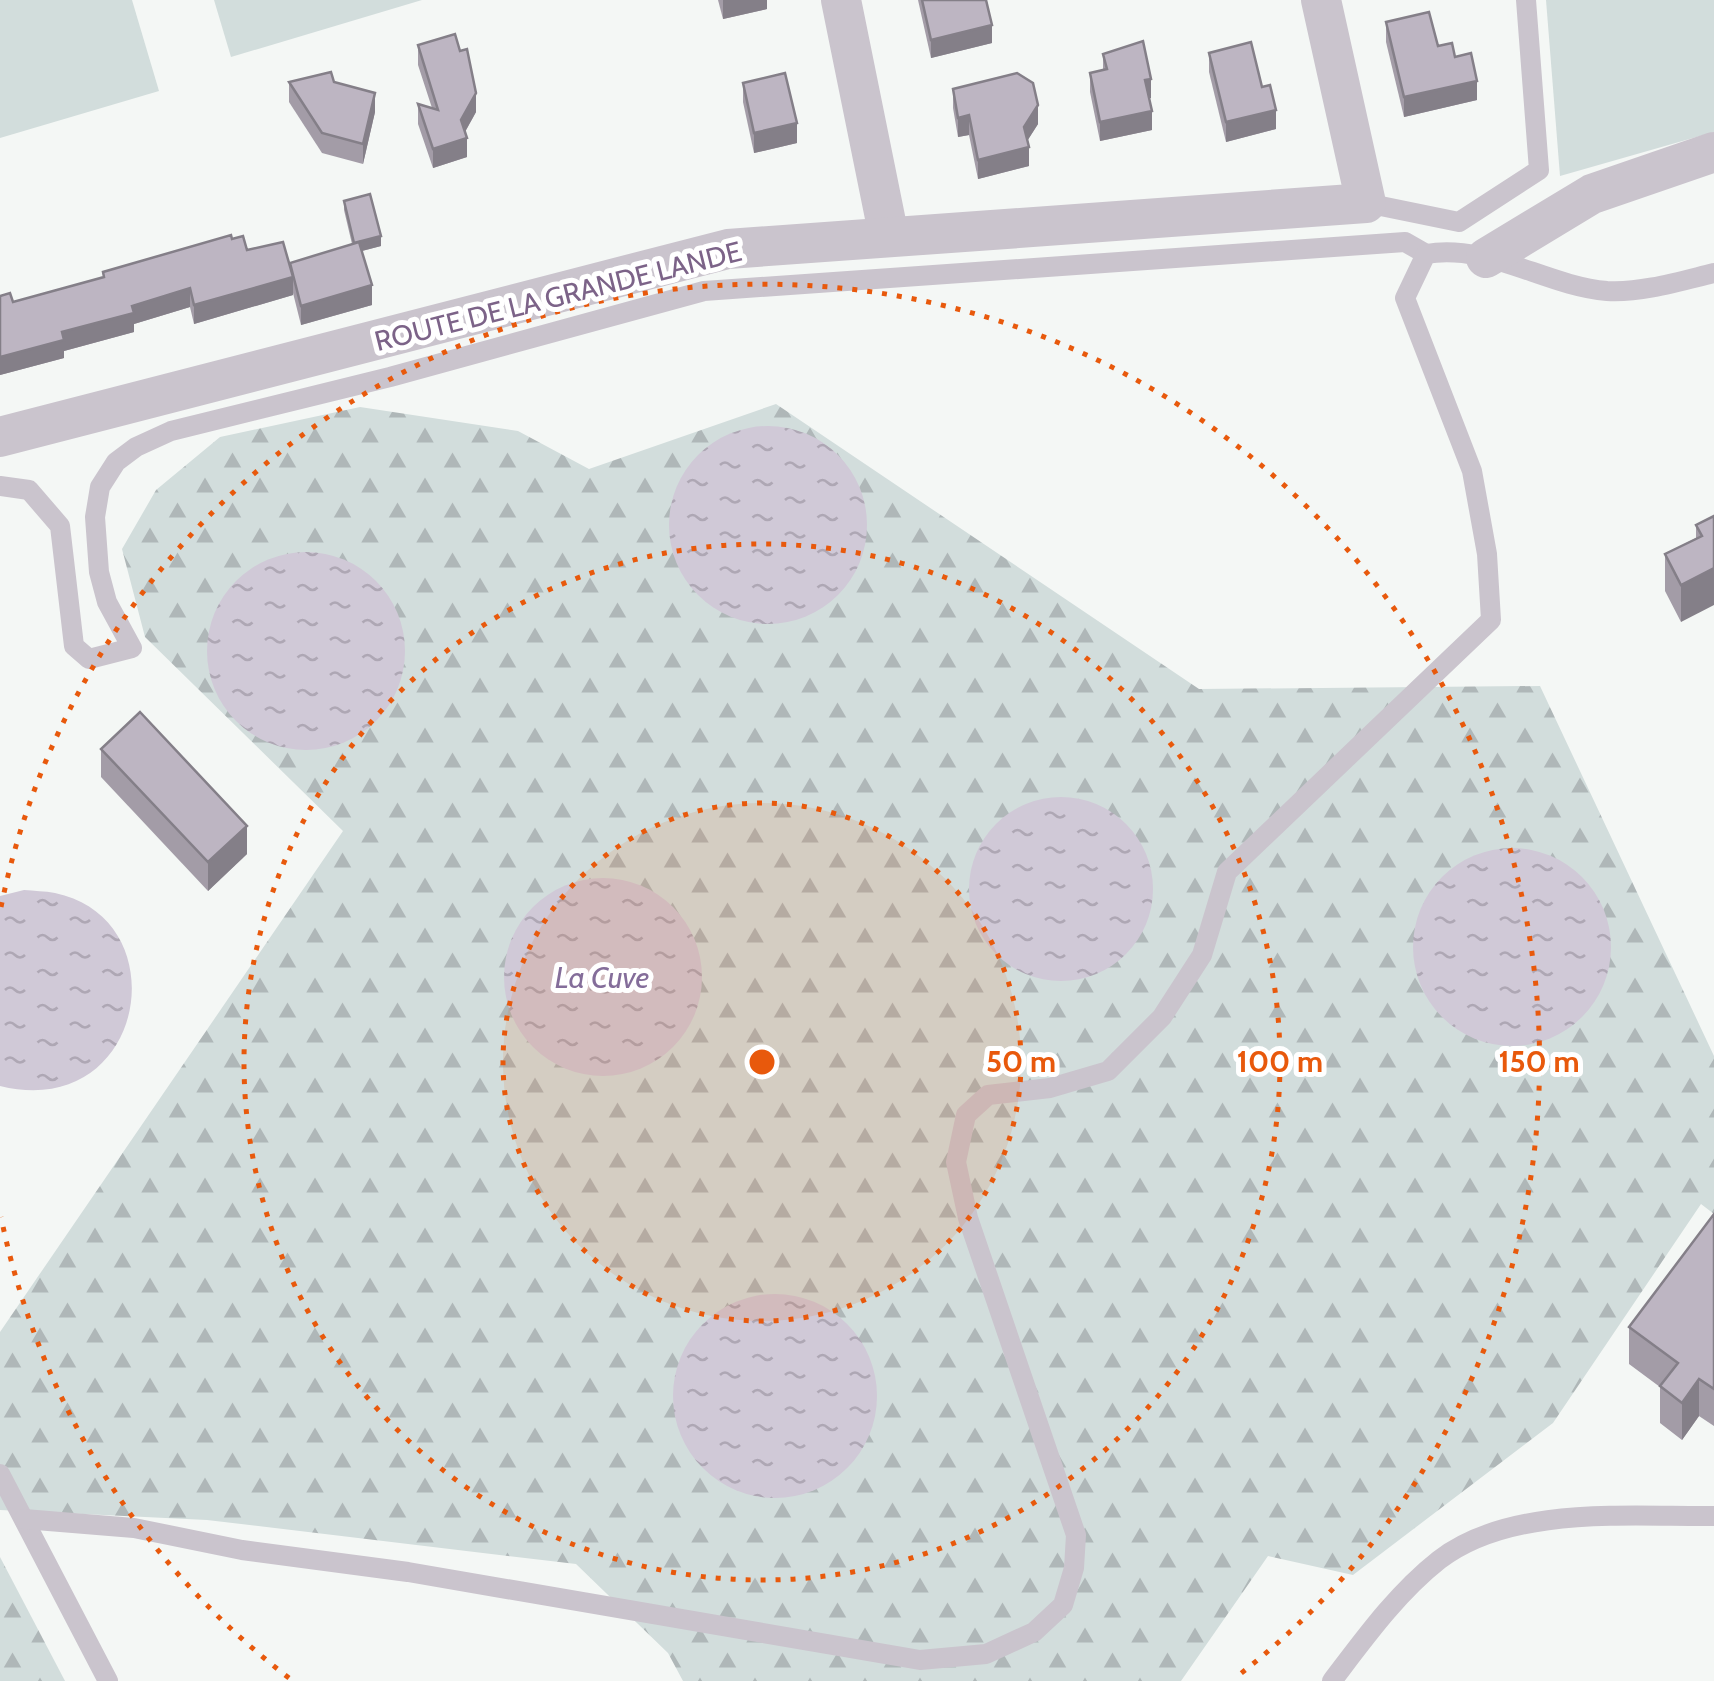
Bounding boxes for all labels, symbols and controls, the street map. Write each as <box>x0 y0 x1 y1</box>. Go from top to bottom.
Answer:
street label: ROUTE DE LA GRANDE LANDE <box>371 234 745 358</box>
water label: La Cuve <box>555 959 650 996</box>
text: 50 m <box>986 1043 1056 1080</box>
text: 100 m <box>1237 1043 1323 1080</box>
text: 150 m <box>1498 1043 1580 1080</box>
centre of rings <box>744 1044 780 1080</box>

